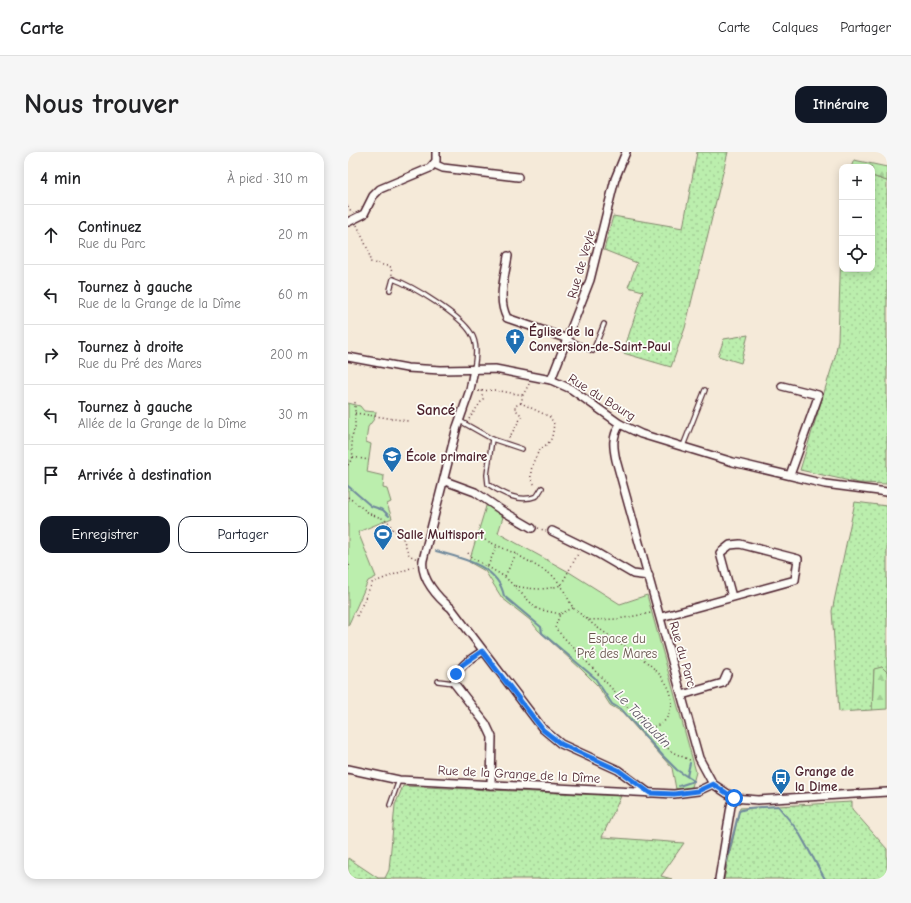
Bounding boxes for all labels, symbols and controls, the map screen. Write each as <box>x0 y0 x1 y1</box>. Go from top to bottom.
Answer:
text: Carte <box>20 17 64 39</box>
text: Carte <box>718 19 750 36</box>
text: Calques <box>772 19 818 36</box>
text: Partager <box>840 19 891 36</box>
button: Itinéraire <box>795 86 887 123</box>
text: Nous trouver <box>24 88 179 120</box>
map controls <box>839 164 875 272</box>
button: + <box>839 164 875 200</box>
text: 4 min <box>40 169 81 188</box>
text: À pied · 310 m <box>227 171 308 186</box>
button: − <box>839 200 875 236</box>
text: Continuez <box>78 218 141 236</box>
icon: ahead <box>40 224 62 246</box>
text: 20 m <box>278 227 308 242</box>
street label: Rue de Veyle <box>564 227 598 300</box>
text: Rue du Parc <box>78 236 146 251</box>
button: locate <box>839 236 875 272</box>
text: Tournez à gauche <box>78 278 192 296</box>
icon: left <box>40 284 62 306</box>
text: 60 m <box>278 287 308 302</box>
text: Rue de la Grange de la Dîme <box>78 296 241 311</box>
place label: Église de la Conversion-de-Saint-Paul <box>529 323 671 354</box>
church icon: Église de la Conversion-de-Saint-Paul <box>504 327 526 355</box>
text: Tournez à droite <box>78 338 183 356</box>
icon: right <box>40 344 62 366</box>
text: 200 m <box>270 347 308 362</box>
text: Rue du Pré des Mares <box>78 356 202 371</box>
street label: Rue du Bourg <box>566 370 638 424</box>
text: Tournez à gauche <box>78 398 192 416</box>
district label: Sancé <box>417 401 455 419</box>
icon: left <box>40 404 62 426</box>
text: 30 m <box>278 407 308 422</box>
text: Allée de la Grange de la Dîme <box>78 416 246 431</box>
school or university icon: École primaire <box>381 445 403 473</box>
place label: École primaire <box>406 448 488 464</box>
icon: arrive <box>40 464 62 486</box>
text: Arrivée à destination <box>78 466 212 484</box>
button: Enregistrer <box>40 516 170 553</box>
button: Partager <box>178 516 308 553</box>
sports icon: Salle Multisport <box>372 523 394 551</box>
place label: Salle Multisport <box>397 527 485 542</box>
street label: Rue du Parc <box>666 619 700 689</box>
park label: Espace du Pré des Mares <box>577 631 657 661</box>
route end <box>447 665 465 683</box>
water label: Le Tariaudin <box>611 687 675 752</box>
street label: Rue de la Grange de la Dîme <box>437 762 601 786</box>
place label: Grange de la Dime <box>795 764 855 794</box>
bus stop icon: Grange de la Dime <box>770 767 792 795</box>
route start <box>725 789 743 807</box>

